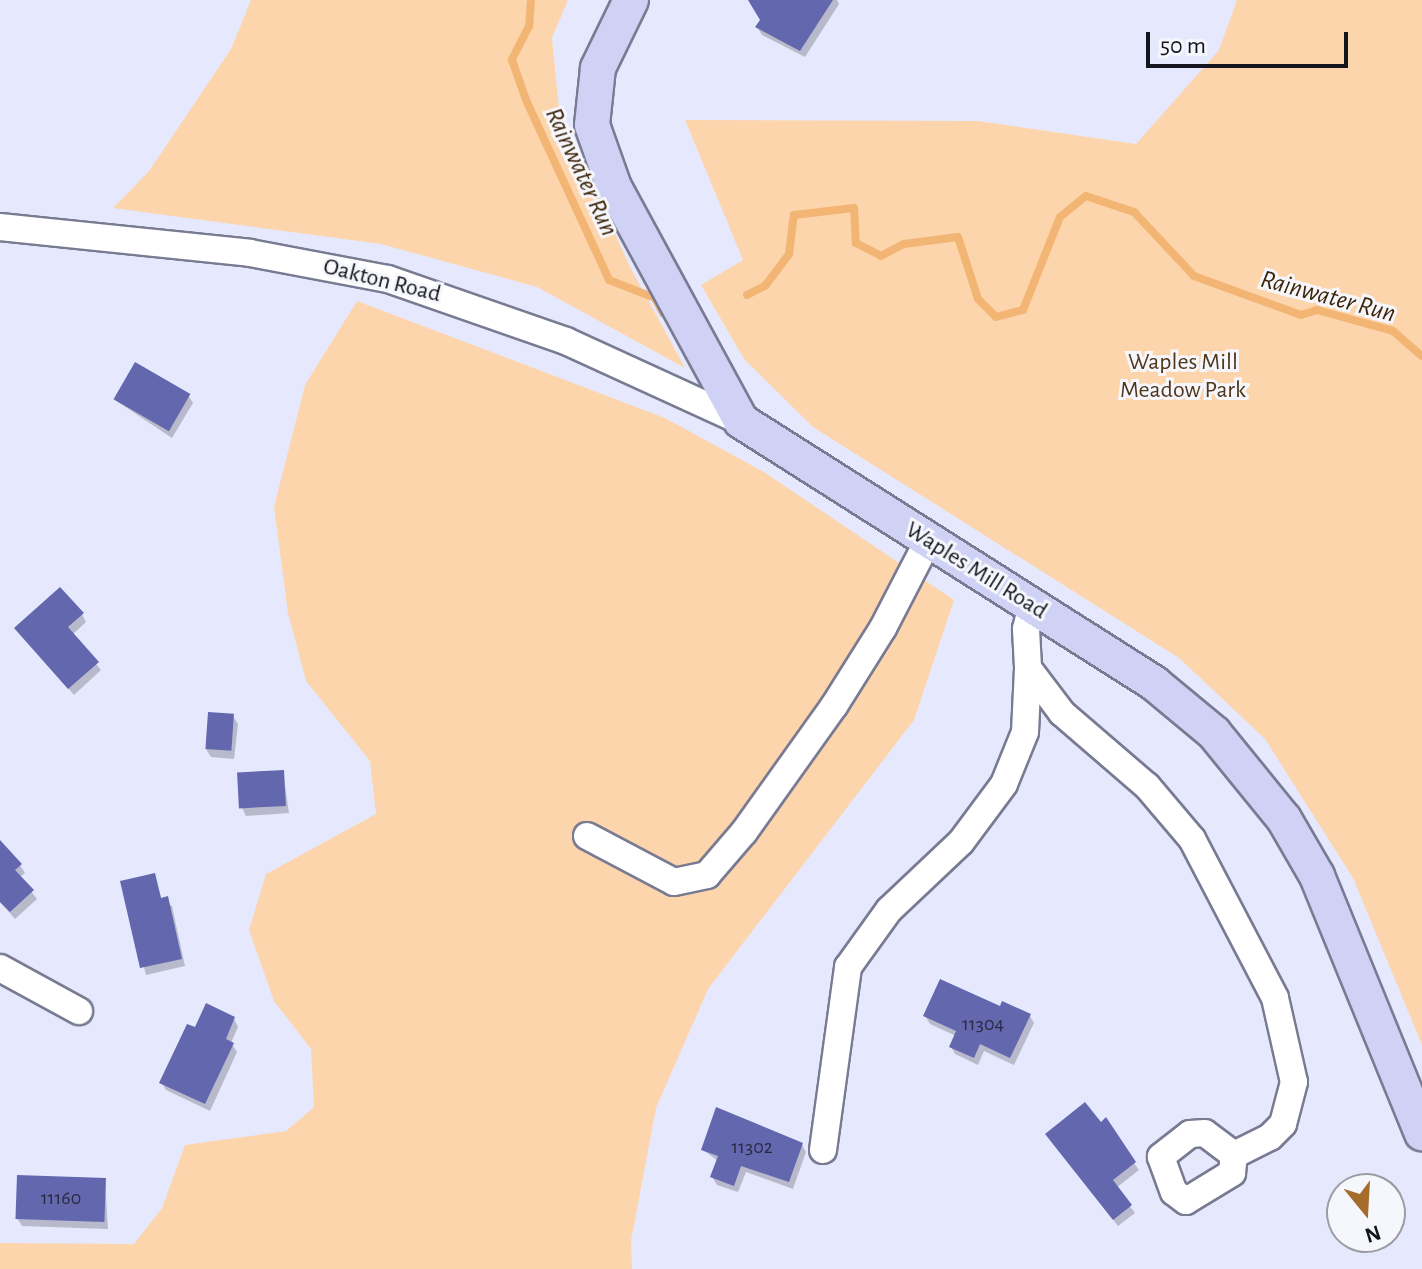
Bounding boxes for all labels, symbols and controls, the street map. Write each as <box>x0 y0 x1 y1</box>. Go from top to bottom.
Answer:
scale bar <box>1150 16 1352 66</box>
text: 50 m <box>1160 34 1206 58</box>
water label: Rainwater Run <box>538 103 624 241</box>
street label: Oakton Road <box>320 252 444 310</box>
water label: Rainwater Run <box>1257 264 1399 330</box>
park label: Waples Mill Meadow Park <box>1120 349 1246 405</box>
street label: Waples Mill Road <box>900 516 1052 626</box>
house number: 11304 <box>962 1012 1004 1036</box>
house number: 11302 <box>731 1135 773 1159</box>
north arrow <box>1326 1173 1406 1253</box>
house number: 11160 <box>41 1186 81 1210</box>
text: N <box>1362 1221 1383 1247</box>

